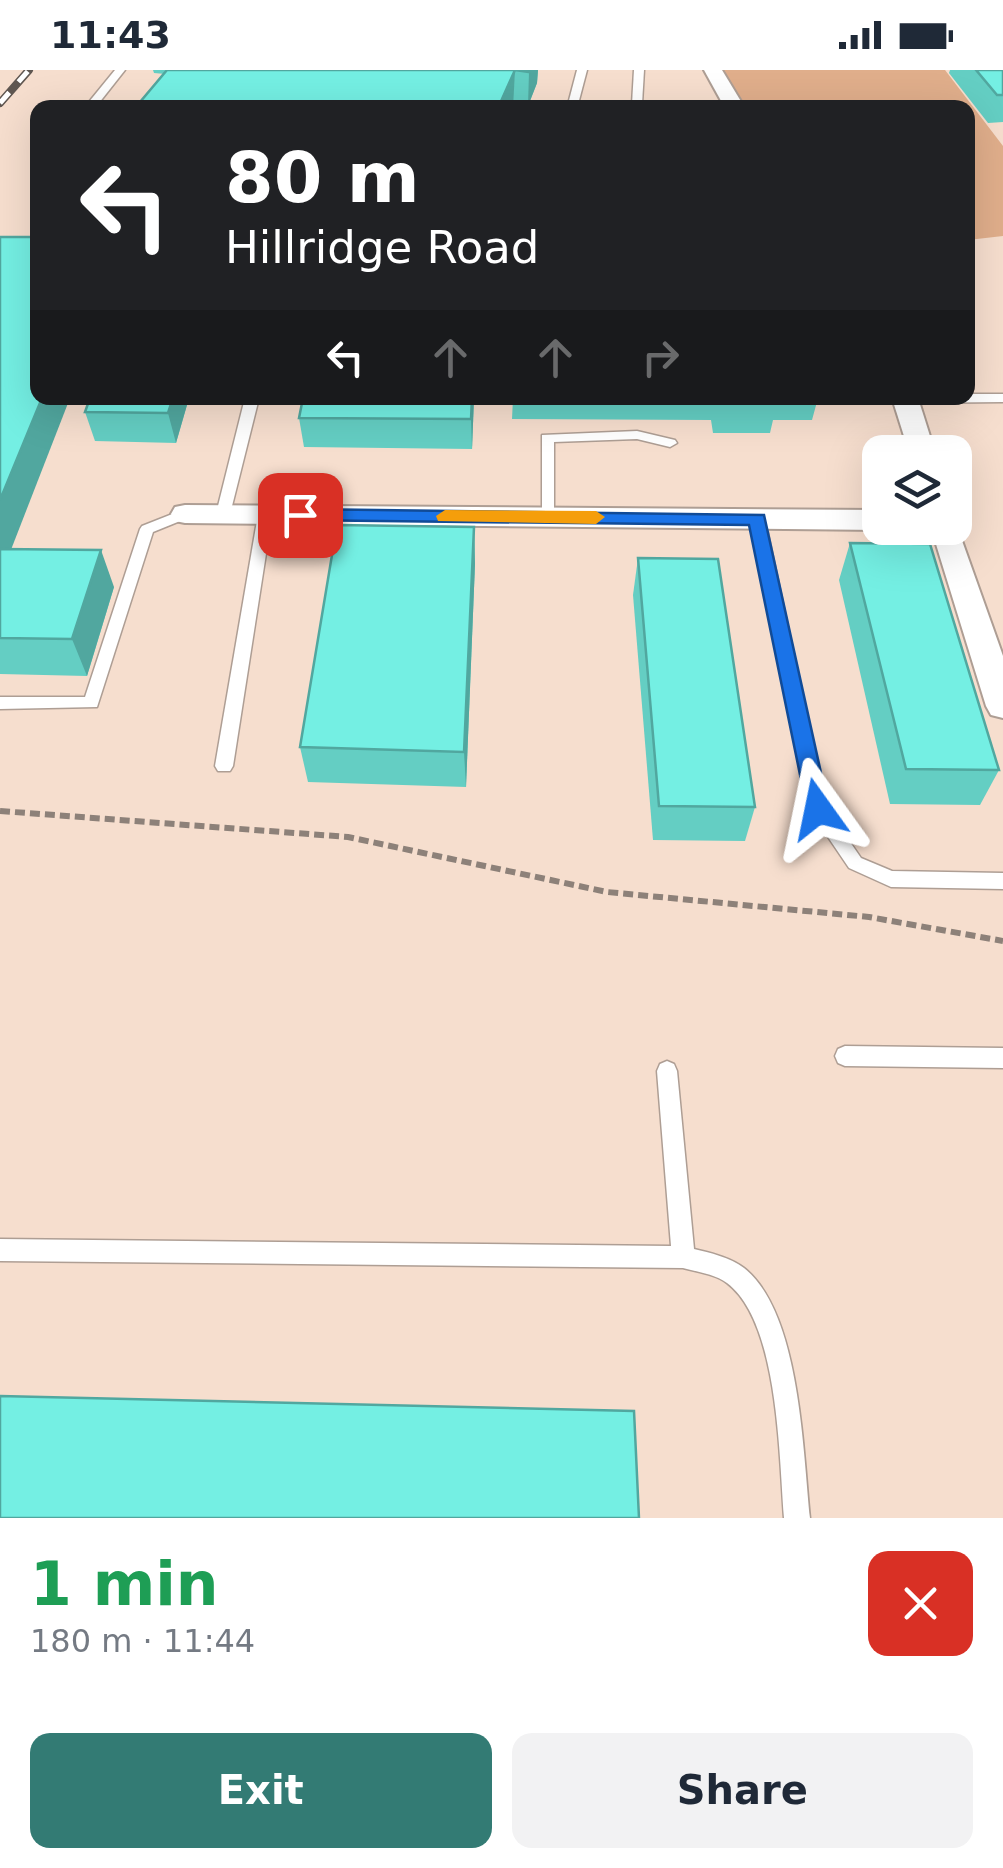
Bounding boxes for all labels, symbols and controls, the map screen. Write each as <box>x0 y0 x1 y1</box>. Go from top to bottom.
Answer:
text: 11:43 <box>50 13 171 57</box>
text: 80 m <box>225 137 420 219</box>
icon: left <box>60 140 190 270</box>
text: Hillridge Road <box>225 221 539 274</box>
icon: left <box>318 330 373 385</box>
icon: ahead <box>423 330 478 385</box>
icon: ahead <box>528 330 583 385</box>
icon: right <box>633 330 688 385</box>
map controls <box>862 435 972 545</box>
button: layers <box>862 435 972 545</box>
pin <box>258 473 343 558</box>
icon: arrive <box>273 488 328 543</box>
position arrow <box>766 757 870 861</box>
text: 1 min <box>30 1549 218 1619</box>
button: close <box>868 1551 973 1656</box>
text: 180 m · 11:44 <box>30 1622 255 1660</box>
button: Exit <box>30 1733 492 1848</box>
button: Share <box>512 1733 973 1848</box>

